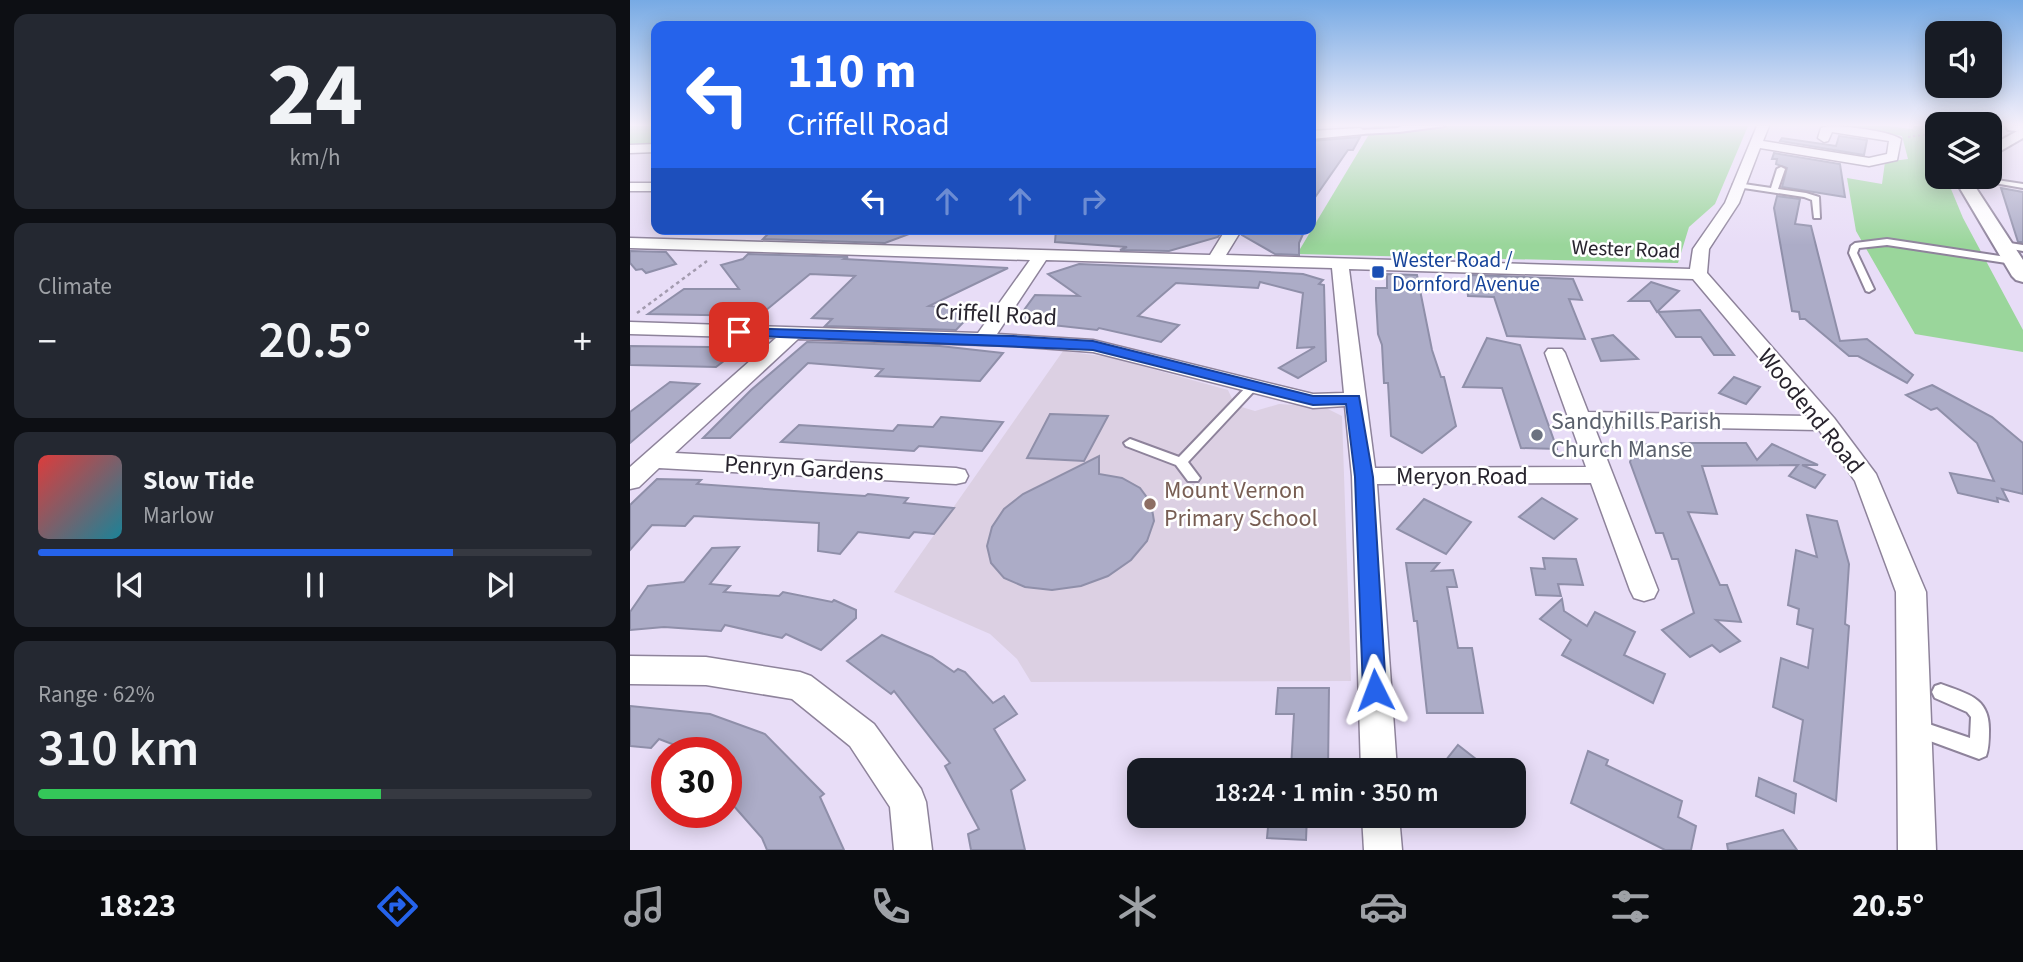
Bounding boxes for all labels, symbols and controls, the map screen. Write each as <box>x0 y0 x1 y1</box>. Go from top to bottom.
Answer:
map controls <box>1925 21 2002 189</box>
button: sound <box>1925 21 2002 98</box>
text: 24 <box>267 31 363 160</box>
text: 110 m <box>787 37 916 107</box>
icon: left <box>672 49 763 140</box>
text: Criffell Road <box>787 102 950 148</box>
button: layers <box>1925 112 2002 189</box>
text: km/h <box>289 141 341 174</box>
icon: left <box>855 182 893 220</box>
icon: ahead <box>928 182 966 220</box>
icon: ahead <box>1001 182 1039 220</box>
icon: right <box>1074 182 1112 220</box>
street label: Wester Road <box>1571 232 1681 266</box>
place label: Wester Road / Dornford Avenue <box>1392 245 1540 299</box>
marker: Wester Road / Dornford Avenue <box>1370 264 1386 280</box>
text: Climate <box>38 270 112 303</box>
street label: Criffell Road <box>934 294 1058 335</box>
pin <box>709 302 769 362</box>
text: 20.5° <box>259 304 371 378</box>
icon: arrive <box>720 313 758 351</box>
text: − <box>38 315 57 369</box>
text: + <box>573 315 592 369</box>
street label: Woodend Road <box>1749 341 1872 482</box>
place label: Sandyhills Parish Church Manse <box>1551 404 1722 467</box>
marker: Sandyhills Parish Church Manse <box>1529 427 1545 443</box>
street label: Penryn Gardens <box>723 447 885 490</box>
street label: Meryon Road <box>1396 459 1528 494</box>
text: Slow Tide <box>143 462 254 499</box>
place label: Mount Vernon Primary School <box>1164 473 1318 536</box>
marker: Mount Vernon Primary School <box>1142 496 1158 512</box>
text: Marlow <box>143 499 214 532</box>
icon: previous <box>111 566 149 604</box>
icon: pause <box>296 566 334 604</box>
icon: next <box>481 566 519 604</box>
position arrow <box>1338 653 1412 727</box>
text: Range · 62% <box>38 678 155 711</box>
text: 310 km <box>38 712 199 786</box>
speed limit sign: 30 <box>651 737 742 828</box>
text: 18:24 · 1 min · 350 m <box>1214 774 1439 811</box>
icon: directions <box>373 882 422 931</box>
icon: music <box>620 882 669 931</box>
icon: phone <box>866 882 915 931</box>
icon: climate <box>1113 882 1162 931</box>
icon: car <box>1359 882 1408 931</box>
icon: filters <box>1606 882 1655 931</box>
text: 18:23 <box>99 883 176 929</box>
text: 20.5° <box>1852 883 1924 929</box>

